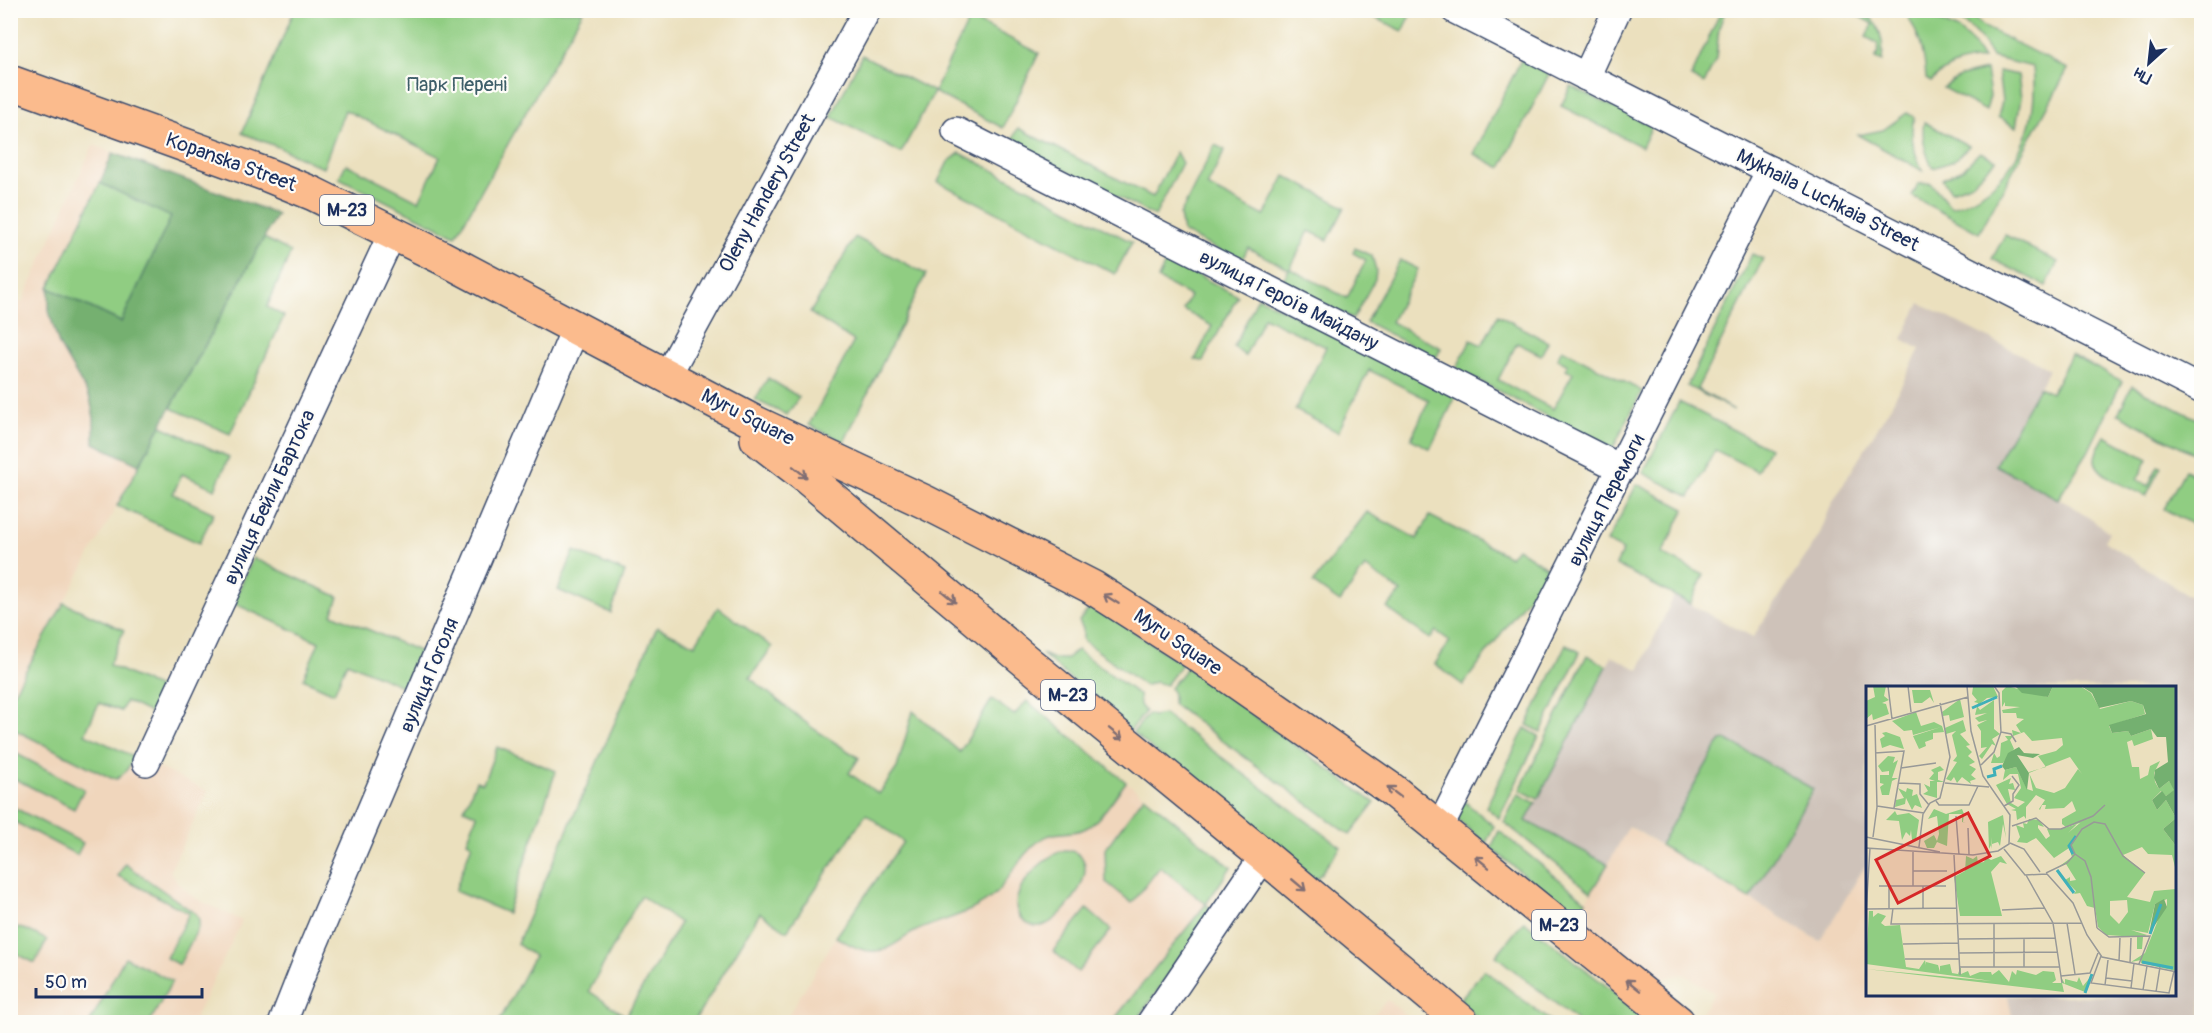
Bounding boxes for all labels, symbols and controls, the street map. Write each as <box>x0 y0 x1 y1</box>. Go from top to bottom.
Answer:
north arrow <box>2119 33 2179 93</box>
text: Пн <box>2130 63 2155 88</box>
park label: Парк Перені <box>407 72 507 97</box>
street label: Oleny Handery Street <box>713 108 821 277</box>
street label: Kopanska Street <box>162 127 301 198</box>
street label: Mykhaila Luchkaia Street <box>1732 143 1924 257</box>
road number: М-23 <box>320 195 374 225</box>
street label: вулиця Героїв Майдану <box>1195 244 1383 356</box>
street label: Myru Square <box>697 383 799 451</box>
street label: вулиця Бейли Бартока <box>217 405 321 589</box>
street label: вулиця Перемоги <box>1562 430 1650 570</box>
one-way arrow <box>792 465 808 478</box>
one-way arrow <box>941 590 956 604</box>
one-way arrow <box>1103 593 1120 605</box>
street label: Myru Square <box>1129 603 1227 681</box>
street label: вулиця Гоголя <box>394 614 464 736</box>
road number: М-23 <box>1041 680 1095 710</box>
inset map <box>1866 686 2176 997</box>
one-way arrow <box>1108 728 1124 741</box>
one-way arrow <box>1386 785 1402 798</box>
one-way arrow <box>1474 855 1490 868</box>
one-way arrow <box>1291 878 1306 892</box>
road number: М-23 <box>1532 910 1586 940</box>
scale bar <box>36 961 202 999</box>
text: 50 m <box>45 971 87 994</box>
one-way arrow <box>1625 979 1641 992</box>

